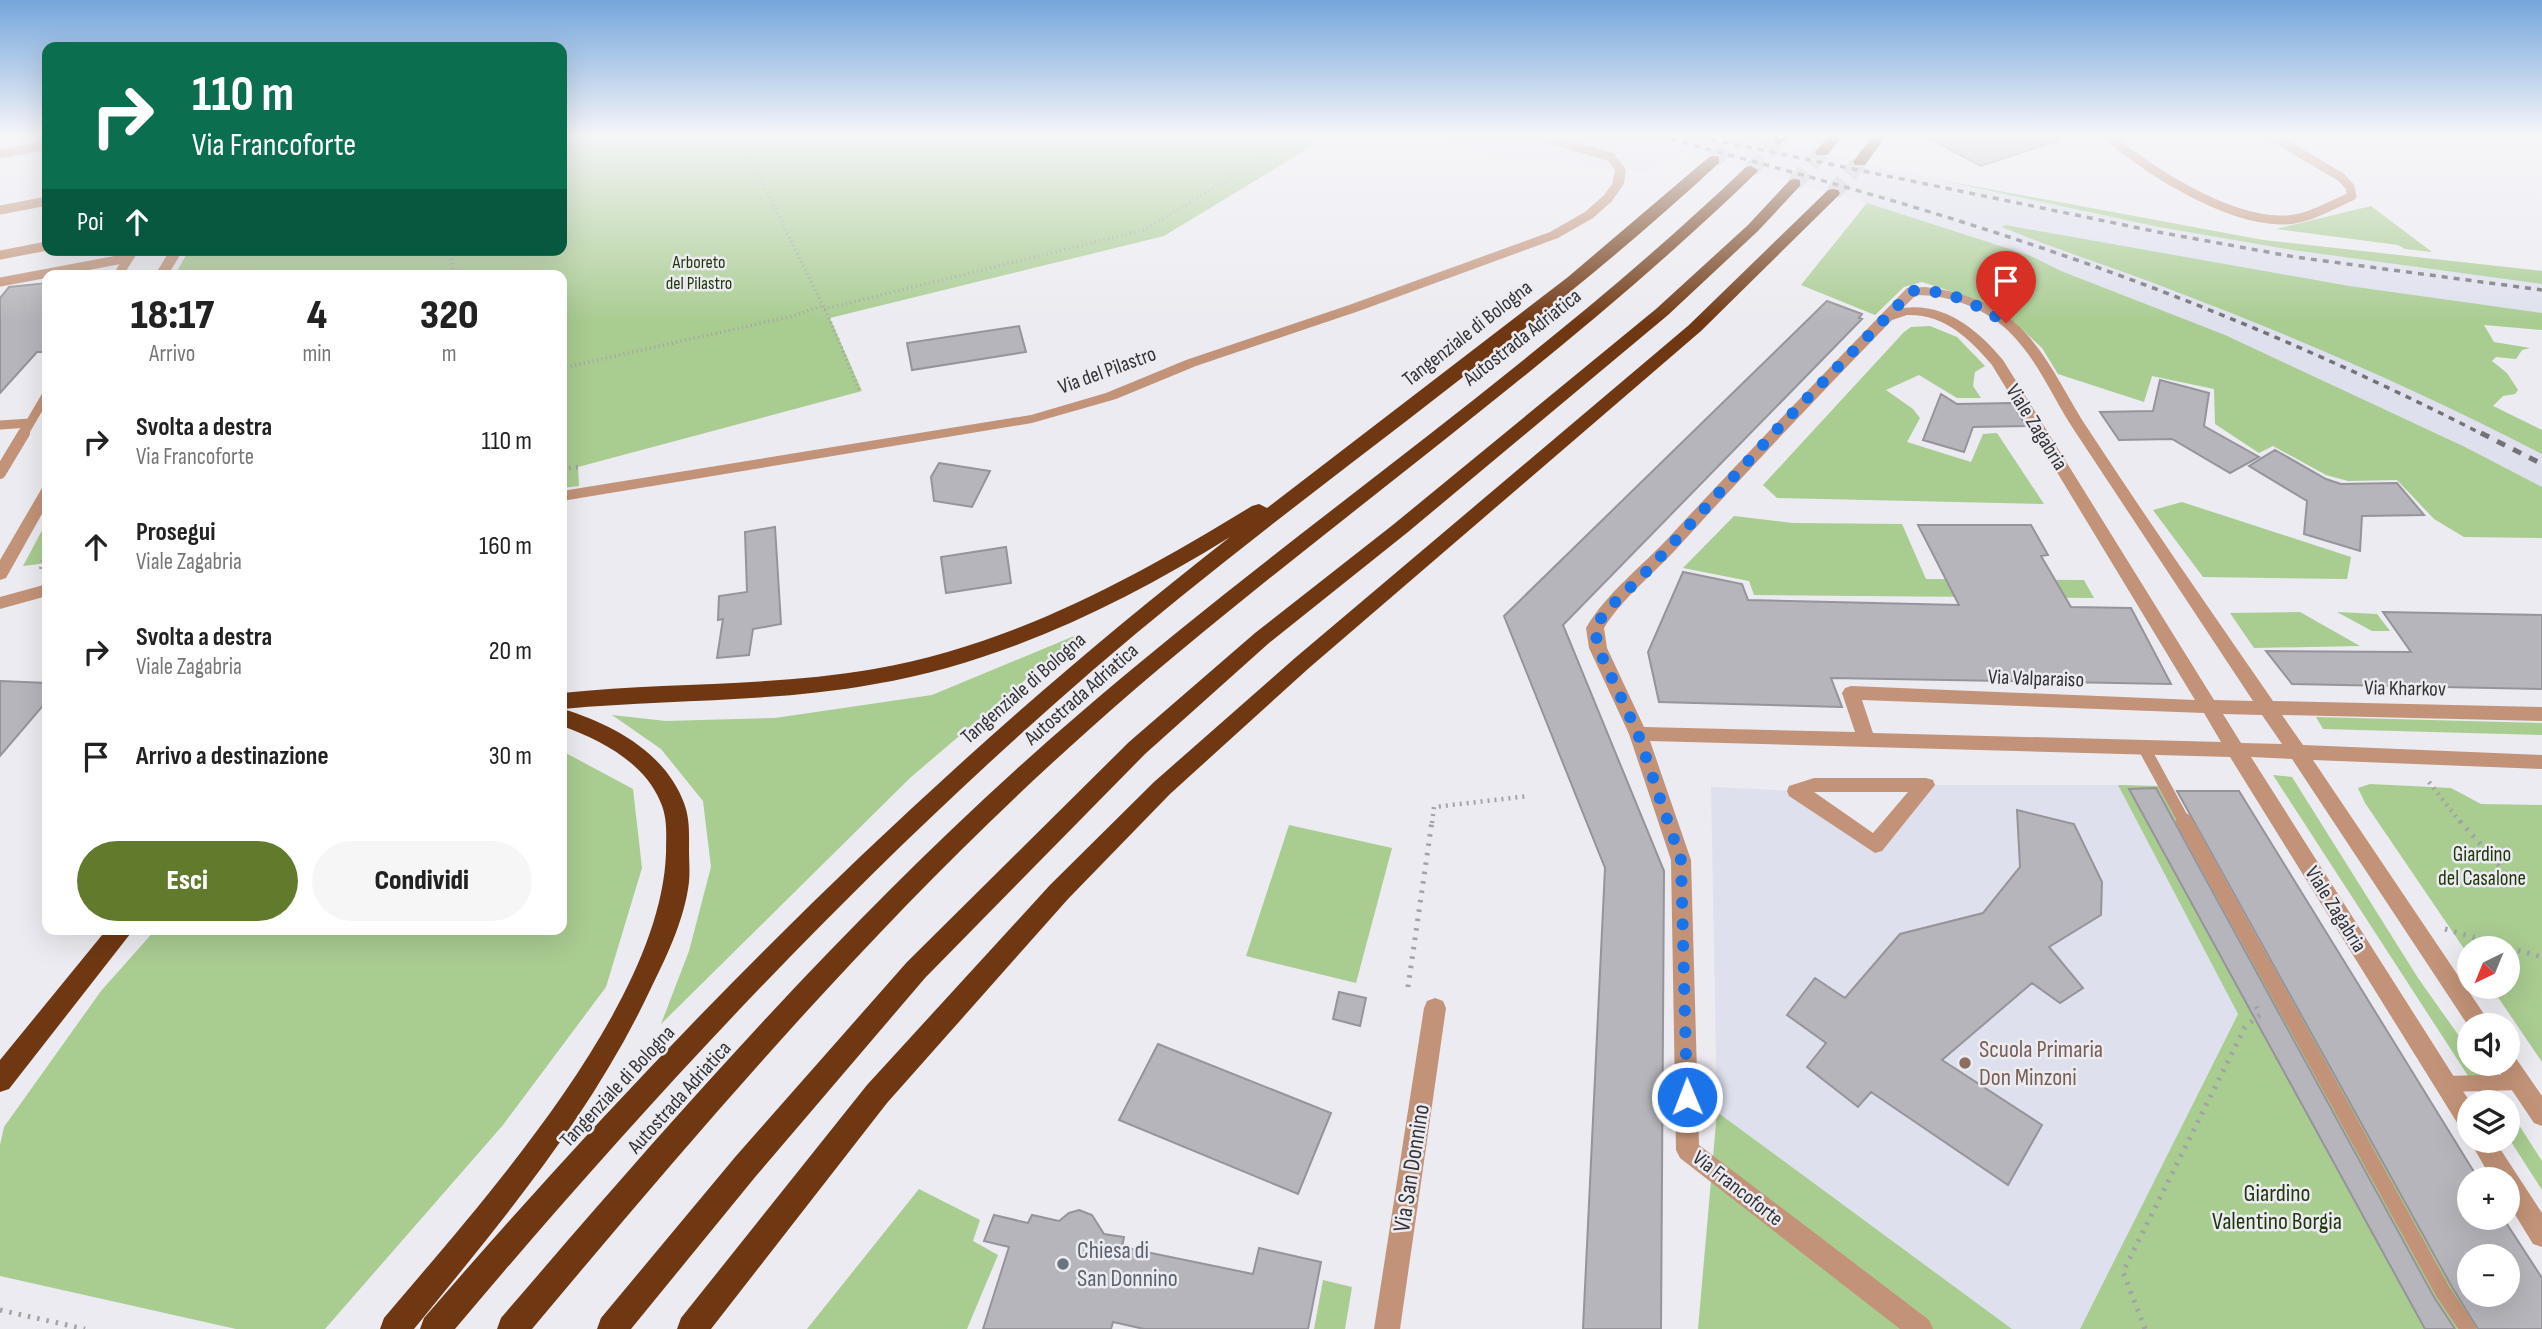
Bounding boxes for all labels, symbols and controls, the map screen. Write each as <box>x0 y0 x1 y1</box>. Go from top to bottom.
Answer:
text: 110 m <box>192 66 294 125</box>
icon: right <box>77 70 168 161</box>
text: Via Francoforte <box>192 126 356 165</box>
icon: ahead <box>118 203 156 241</box>
text: Poi <box>77 207 104 238</box>
pin <box>1976 251 2036 323</box>
park label: Arboreto del Pilastro <box>666 252 732 294</box>
icon: arrive <box>1987 262 2025 300</box>
street label: Tangenziale di Bologna <box>1398 275 1537 392</box>
street label: Autostrada Adriatica <box>1458 284 1586 392</box>
text: 18:17 <box>130 290 214 341</box>
text: 4 <box>307 290 327 341</box>
text: 320 <box>420 290 479 341</box>
text: Arrivo <box>149 340 195 368</box>
text: min <box>302 340 331 368</box>
text: m <box>442 340 457 368</box>
street label: Via del Pilastro <box>1055 341 1160 400</box>
street label: Viale Zagabria <box>2000 380 2073 475</box>
text: Svolta a destra <box>136 412 272 443</box>
icon: right <box>77 423 115 461</box>
text: 110 m <box>481 426 532 457</box>
text: Via Francoforte <box>136 443 254 471</box>
text: Prosegui <box>136 517 215 548</box>
icon: ahead <box>77 528 115 566</box>
text: 160 m <box>479 531 532 562</box>
text: Viale Zagabria <box>136 548 242 576</box>
text: Svolta a destra <box>136 622 272 653</box>
street label: Tangenziale di Bologna <box>956 627 1091 749</box>
icon: right <box>77 633 115 671</box>
text: 20 m <box>489 636 532 667</box>
street label: Autostrada Adriatica <box>1019 638 1143 751</box>
text: Viale Zagabria <box>136 653 242 681</box>
street label: Via Valparaiso <box>1987 664 2085 693</box>
street label: Via Kharkov <box>2364 675 2446 702</box>
icon: arrive <box>77 738 115 776</box>
text: Arrivo a destinazione <box>136 741 329 772</box>
text: 30 m <box>489 741 532 772</box>
button: Esci <box>77 841 298 921</box>
button: Condividi <box>312 841 532 921</box>
park label: Giardino del Casalone <box>2438 842 2526 891</box>
street label: Viale Zagabria <box>2299 862 2372 957</box>
north arrow <box>2457 936 2520 999</box>
map controls <box>2457 936 2520 1307</box>
button: sound <box>2457 1013 2520 1076</box>
street label: Tangenziale di Bologna <box>555 1020 680 1152</box>
place label: Scuola Primaria Don Minzoni <box>1979 1035 2103 1092</box>
street label: Autostrada Adriatica <box>622 1036 736 1159</box>
marker: Scuola Primaria Don Minzoni <box>1957 1055 1973 1071</box>
position arrow <box>1650 1060 1724 1134</box>
button: layers <box>2457 1090 2520 1153</box>
street label: Via San Donnino <box>1387 1102 1436 1234</box>
street label: Via Francoforte <box>1688 1145 1788 1231</box>
button: + <box>2457 1167 2520 1230</box>
park label: Giardino Valentino Borgia <box>2212 1179 2342 1236</box>
place label: Chiesa di San Donnino <box>1077 1236 1178 1293</box>
button: − <box>2457 1244 2520 1307</box>
marker: Chiesa di San Donnino <box>1055 1256 1071 1272</box>

